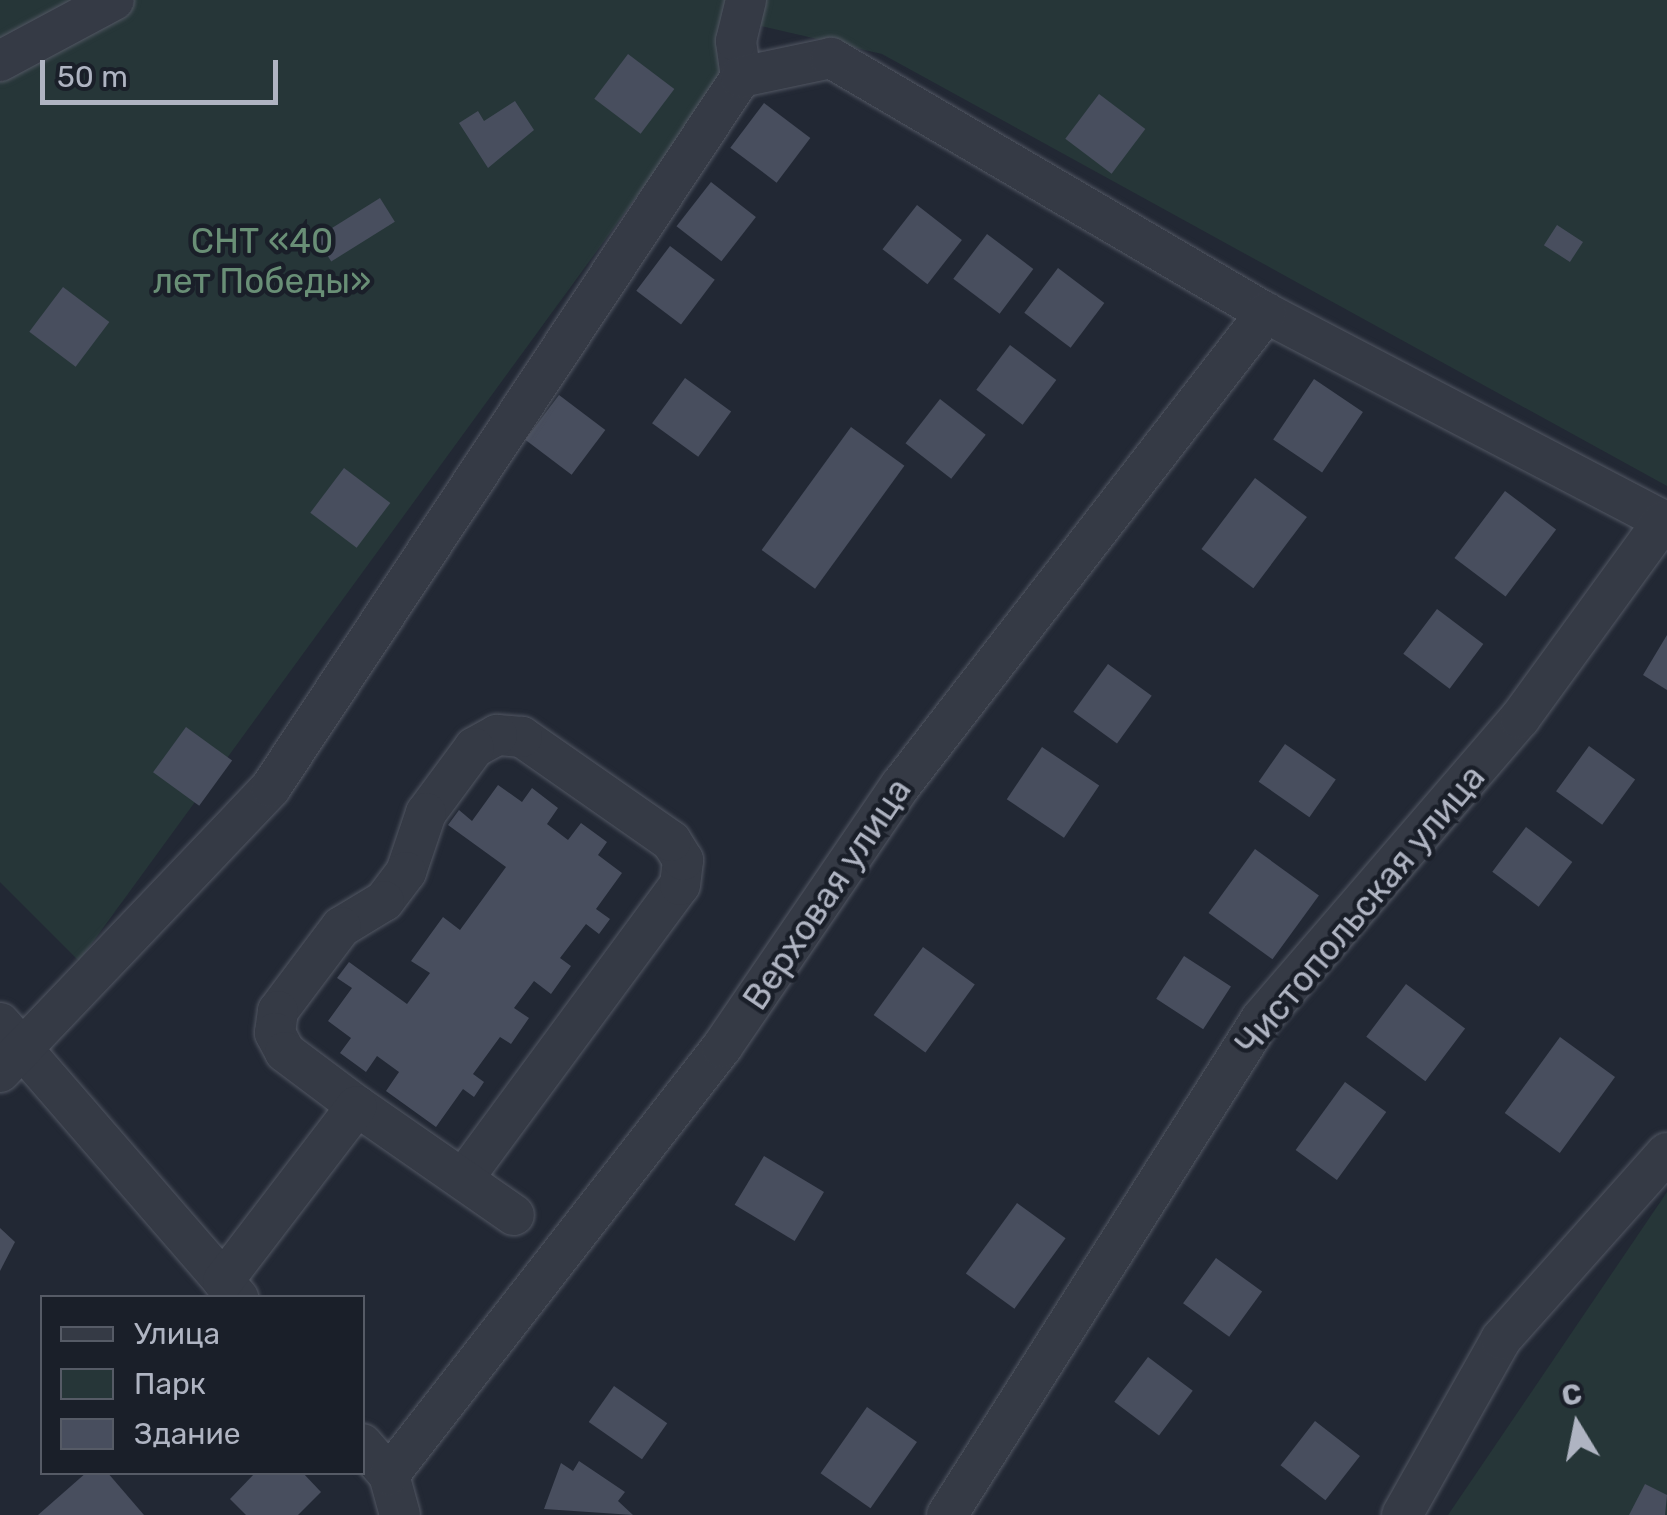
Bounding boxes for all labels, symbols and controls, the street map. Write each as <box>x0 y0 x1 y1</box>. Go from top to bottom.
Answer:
scale bar <box>45 40 282 102</box>
text: 50 m <box>57 59 128 95</box>
park label: СНТ «40 лет Победы» <box>153 220 371 302</box>
street label: Чистопольская улица <box>1226 756 1494 1064</box>
street label: Верховая улица <box>734 770 920 1018</box>
legend <box>40 1295 365 1475</box>
text: Улица <box>134 1316 220 1352</box>
text: Парк <box>134 1366 206 1402</box>
north arrow <box>1527 1375 1627 1475</box>
text: С <box>1559 1377 1584 1413</box>
text: Здание <box>134 1416 241 1452</box>

